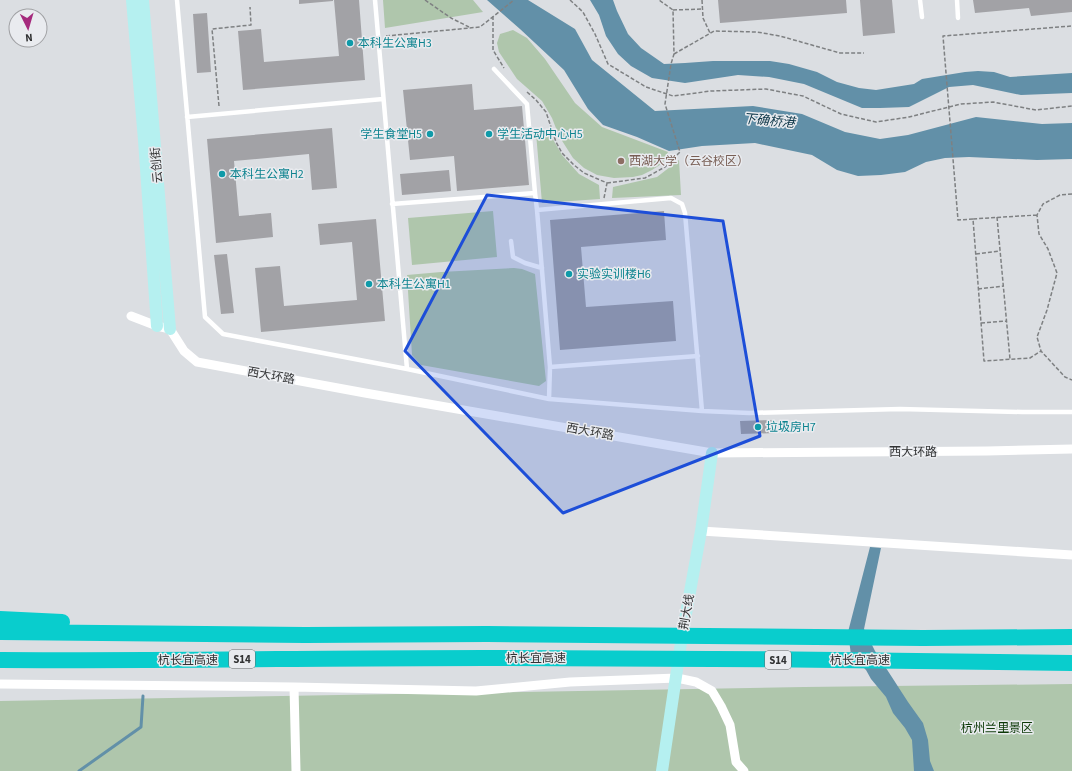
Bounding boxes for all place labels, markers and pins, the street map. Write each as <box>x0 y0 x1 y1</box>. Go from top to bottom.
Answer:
place label: 本科生公寓H3 <box>358 35 432 52</box>
marker: 本科生公寓H3 <box>345 38 355 48</box>
place label: 学生食堂H5 <box>360 126 422 143</box>
place label: 学生活动中心H5 <box>497 126 583 143</box>
marker: 学生食堂H5 <box>425 129 435 139</box>
marker: 学生活动中心H5 <box>484 129 494 139</box>
place label: 西湖大学（云谷校区） <box>629 153 749 170</box>
marker: 西湖大学（云谷校区） <box>616 156 626 166</box>
place label: 本科生公寓H2 <box>230 166 304 183</box>
marker: 本科生公寓H2 <box>217 169 227 179</box>
place label: 实验实训楼H6 <box>577 266 651 283</box>
marker: 实验实训楼H6 <box>564 269 574 279</box>
place label: 本科生公寓H1 <box>377 276 451 293</box>
marker: 本科生公寓H1 <box>364 279 374 289</box>
place label: 垃圾房H7 <box>766 419 816 436</box>
marker: 垃圾房H7 <box>753 422 763 432</box>

